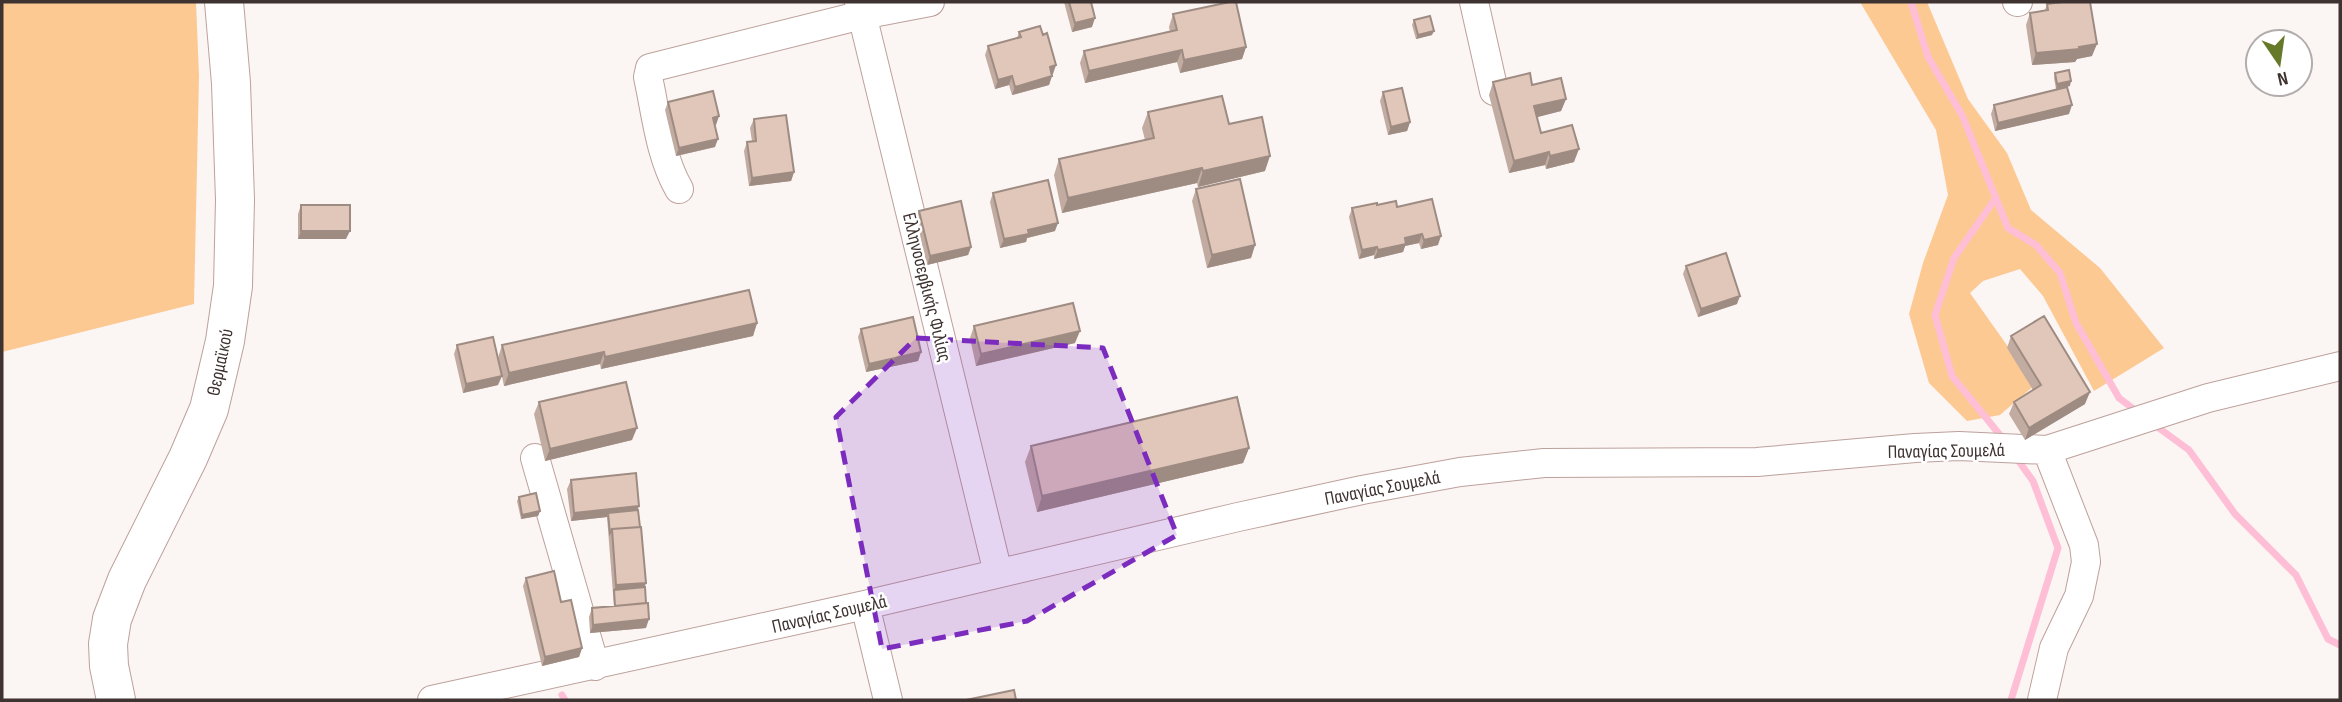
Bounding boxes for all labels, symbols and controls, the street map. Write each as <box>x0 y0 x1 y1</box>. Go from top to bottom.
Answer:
north arrow <box>2244 28 2314 98</box>
text: N <box>2275 66 2290 90</box>
street label: Ελληνοσερβικής Φιλίας <box>897 211 956 364</box>
street label: Θερμαϊκού <box>202 327 239 398</box>
street label: Παναγίας Σουμελά <box>1887 439 2005 464</box>
street label: Παναγίας Σουμελά <box>1323 466 1442 511</box>
street label: Παναγίας Σουμελά <box>770 590 889 639</box>

